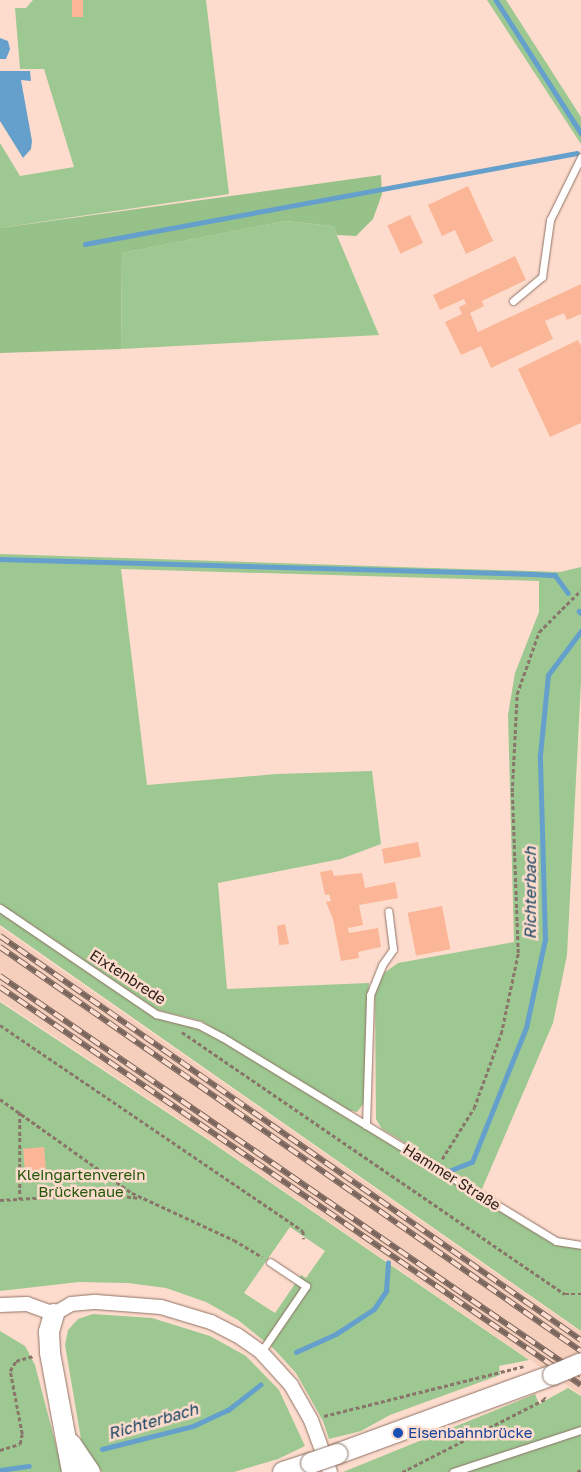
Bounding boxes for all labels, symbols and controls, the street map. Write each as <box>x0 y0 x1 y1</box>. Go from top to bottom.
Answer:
water label: Richterbach <box>520 847 540 939</box>
street label: Eixtenbrede <box>87 946 169 1008</box>
street label: Hammer Straße <box>400 1140 504 1214</box>
park label: Kleingartenverein Brückenaue <box>17 1165 145 1200</box>
water label: Richterbach <box>106 1399 200 1443</box>
place label: Eisenbahnbrücke <box>408 1424 532 1442</box>
marker: Eisenbahnbrücke <box>392 1427 404 1439</box>

